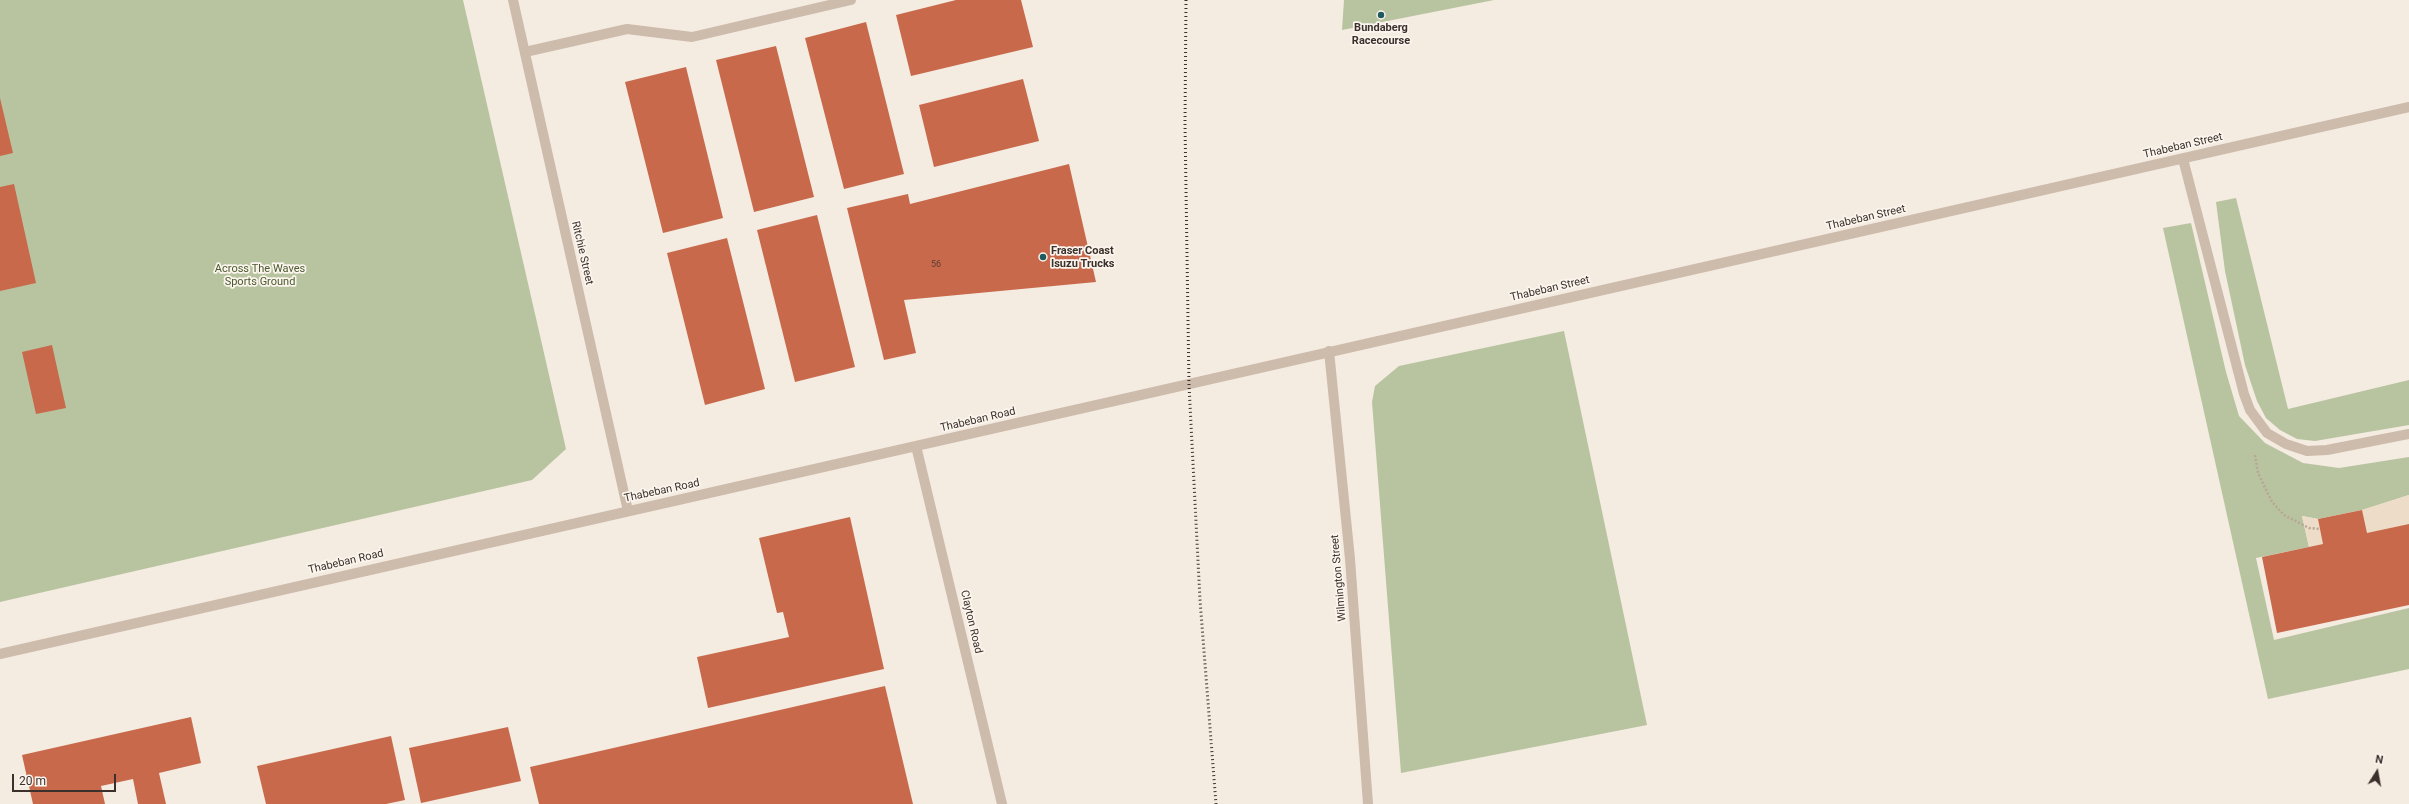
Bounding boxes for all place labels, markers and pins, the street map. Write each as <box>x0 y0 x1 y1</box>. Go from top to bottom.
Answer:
marker: Bundaberg Racecourse <box>1376 10 1386 20</box>
place label: Bundaberg Racecourse <box>1352 21 1410 47</box>
place label: Fraser Coast Isuzu Trucks <box>1051 244 1114 270</box>
marker: Fraser Coast Isuzu Trucks <box>1038 252 1048 262</box>

